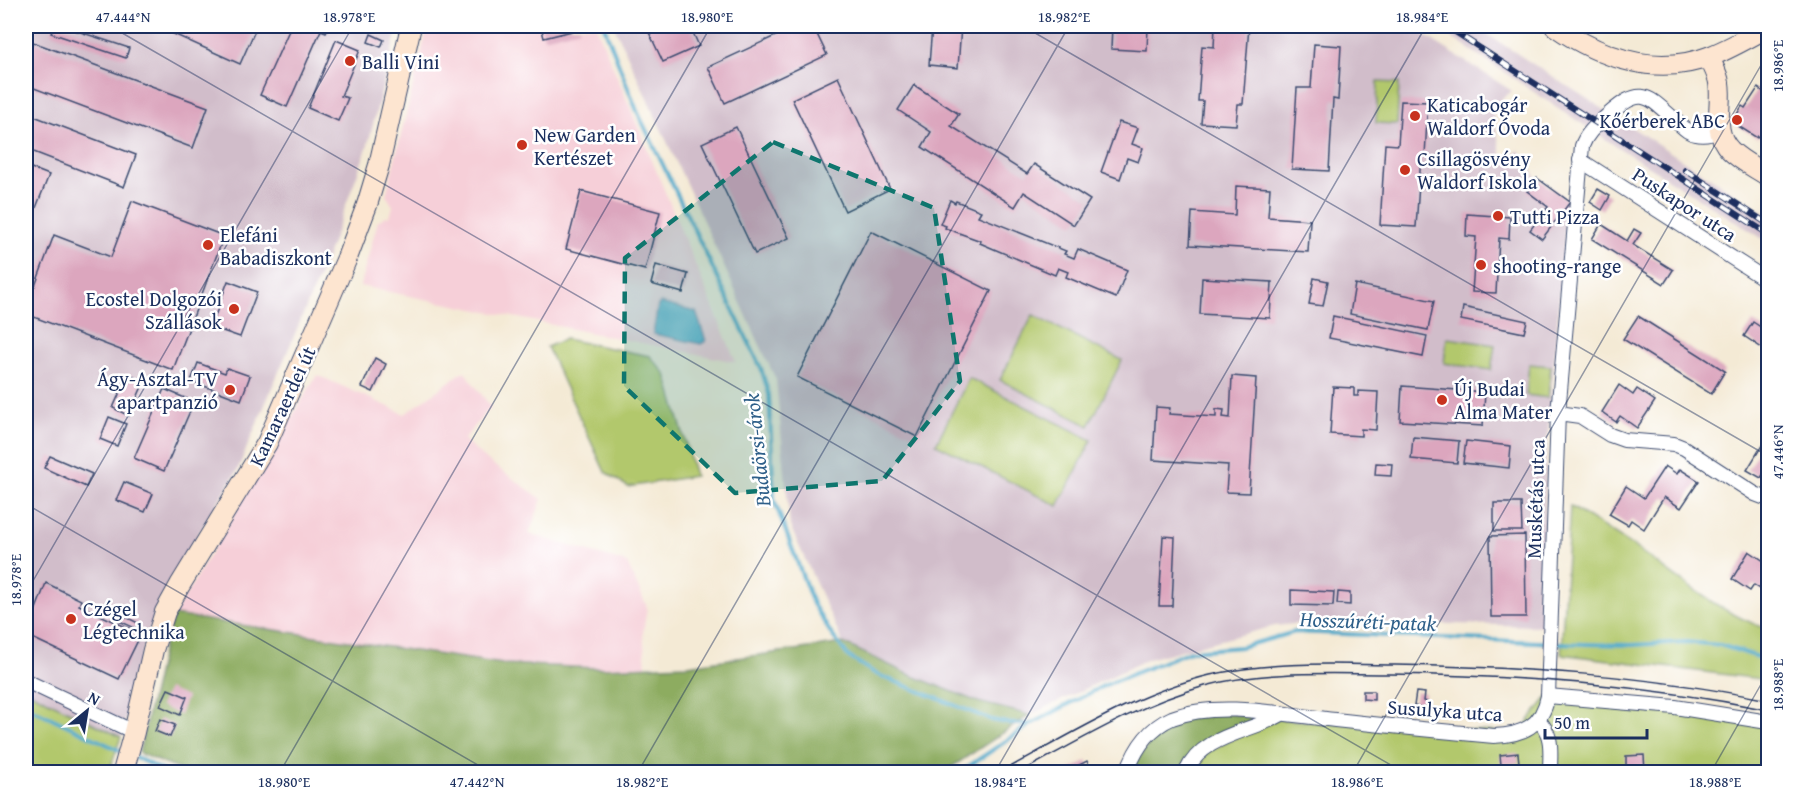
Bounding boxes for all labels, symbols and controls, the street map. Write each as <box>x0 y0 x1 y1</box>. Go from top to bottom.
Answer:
text: 47.444°N <box>96 6 151 27</box>
text: 18.978°E <box>323 6 376 27</box>
text: 18.980°E <box>681 6 734 27</box>
text: 18.982°E <box>1038 6 1091 27</box>
text: 18.984°E <box>1396 6 1449 27</box>
text: 18.986°E <box>1767 39 1788 92</box>
place label: Balli Vini <box>362 47 440 76</box>
marker: Balli Vini <box>343 54 357 68</box>
place label: Katicabogár Waldorf Óvoda <box>1427 90 1551 142</box>
place label: Kőérberek ABC <box>1599 106 1725 135</box>
marker: Katicabogár Waldorf Óvoda <box>1408 109 1422 123</box>
marker: Kőérberek ABC <box>1730 113 1744 127</box>
place label: New Garden Kertészet <box>534 120 636 172</box>
marker: New Garden Kertészet <box>515 138 529 152</box>
place label: Csillagösvény Waldorf Iskola <box>1417 144 1538 196</box>
street label: Puskapor utca <box>1627 159 1743 249</box>
marker: Csillagösvény Waldorf Iskola <box>1398 163 1412 177</box>
place label: Tutti Pizza <box>1510 202 1600 231</box>
marker: Tutti Pizza <box>1491 209 1505 223</box>
place label: Elefáni Babadiszkont <box>220 220 332 272</box>
marker: Elefáni Babadiszkont <box>201 238 215 252</box>
place label: shooting-range <box>1493 251 1621 280</box>
marker: shooting-range <box>1474 258 1488 272</box>
place label: Ecostel Dolgozói Szállások <box>86 284 223 336</box>
marker: Ecostel Dolgozói Szállások <box>227 302 241 316</box>
street label: Kamaraerdei út <box>241 341 323 471</box>
place label: Ágy-Asztal-TV apartpanzió <box>97 364 218 416</box>
place label: Új Budai Alma Mater <box>1454 374 1552 426</box>
marker: Ágy-Asztal-TV apartpanzió <box>223 383 237 397</box>
water label: Budaörsi-árok <box>736 392 778 509</box>
marker: Új Budai Alma Mater <box>1435 393 1449 407</box>
text: 47.446°N <box>1767 424 1788 479</box>
street label: Muskétás utca <box>1518 438 1552 559</box>
text: 18.978°E <box>5 553 26 606</box>
place label: Czégel Légtechnika <box>83 594 185 646</box>
water label: Hosszúréti-patak <box>1298 603 1437 639</box>
marker: Czégel Légtechnika <box>64 612 78 626</box>
text: 18.988°E <box>1767 658 1788 711</box>
north arrow <box>57 681 117 741</box>
text: N <box>84 685 105 711</box>
street label: Susulyka utca <box>1387 692 1504 729</box>
scale bar <box>1545 702 1647 740</box>
text: 50 m <box>1554 709 1590 736</box>
text: 18.980°E <box>258 771 311 792</box>
text: 47.442°N <box>450 771 505 792</box>
text: 18.982°E <box>616 771 669 792</box>
text: 18.984°E <box>974 771 1027 792</box>
text: 18.986°E <box>1331 771 1384 792</box>
text: 18.988°E <box>1689 771 1742 792</box>

